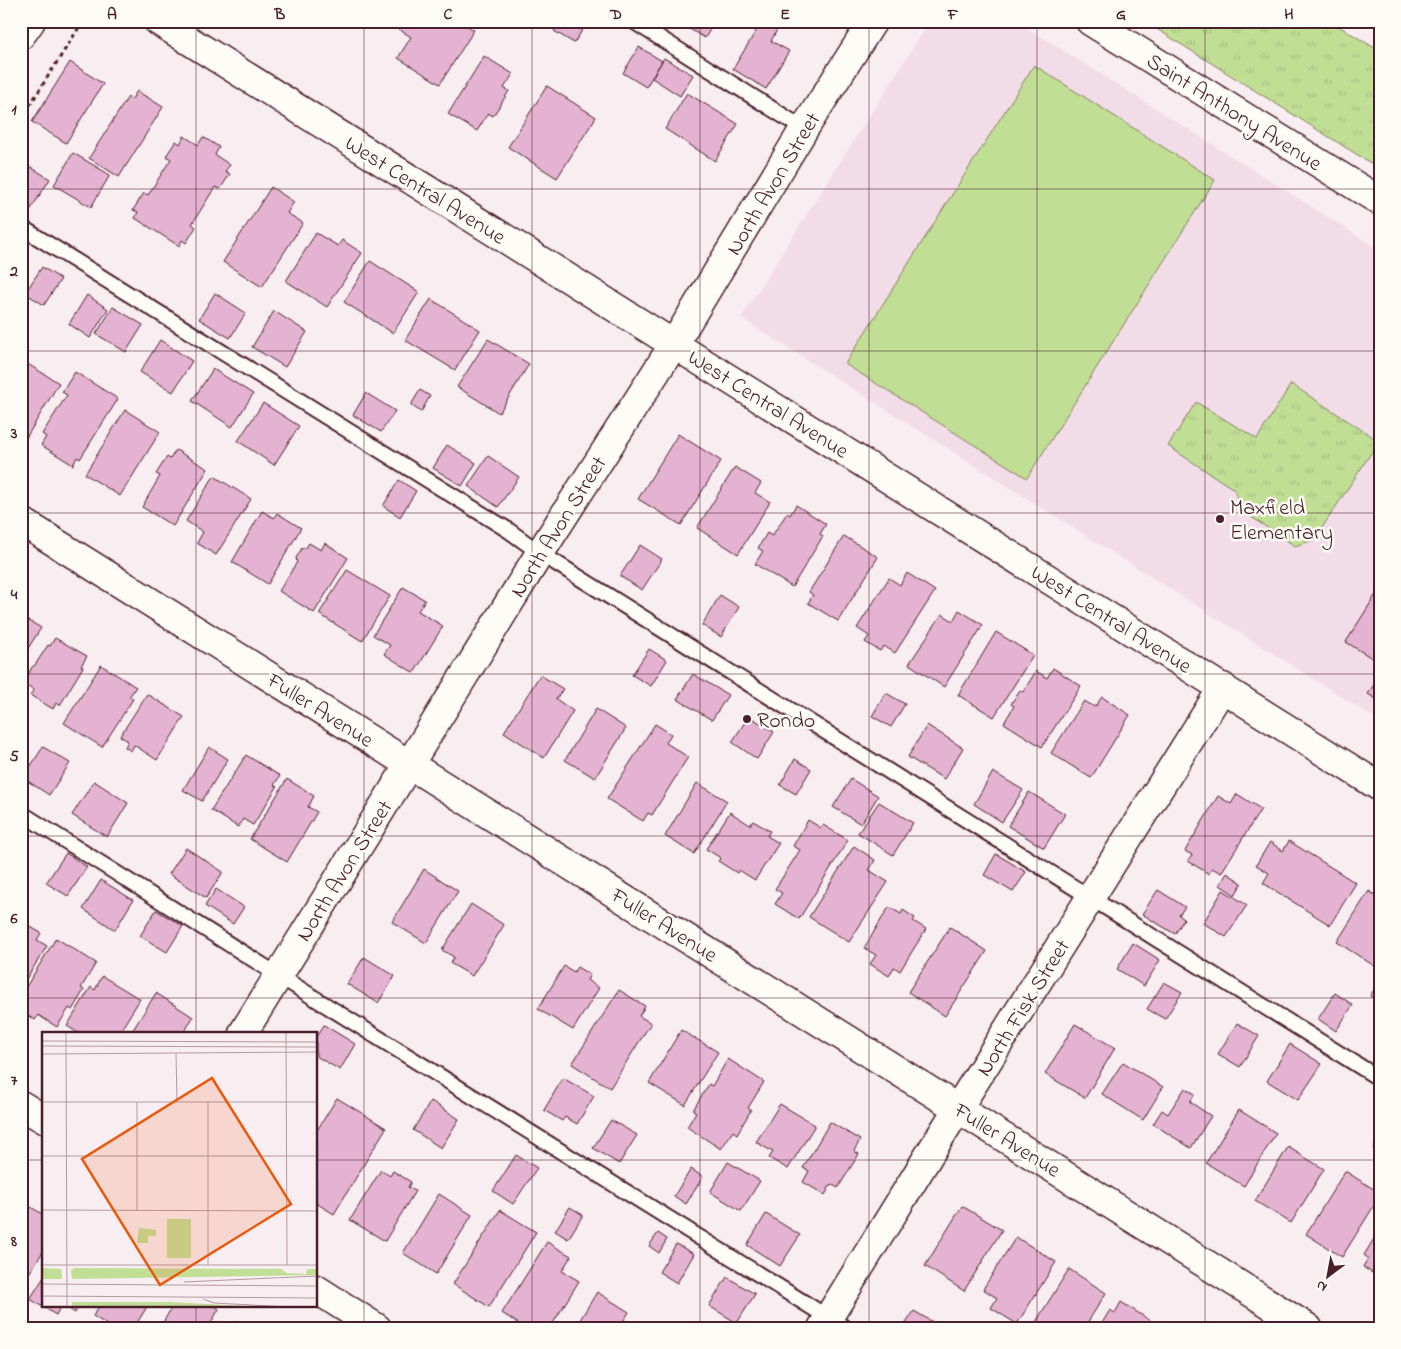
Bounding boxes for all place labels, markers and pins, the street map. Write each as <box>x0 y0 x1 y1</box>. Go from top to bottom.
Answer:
place label: Maxfield Elementary <box>1230 493 1333 551</box>
marker: Maxfield Elementary <box>1214 513 1226 525</box>
place label: Rondo <box>757 706 815 738</box>
marker: Rondo <box>741 713 753 725</box>

